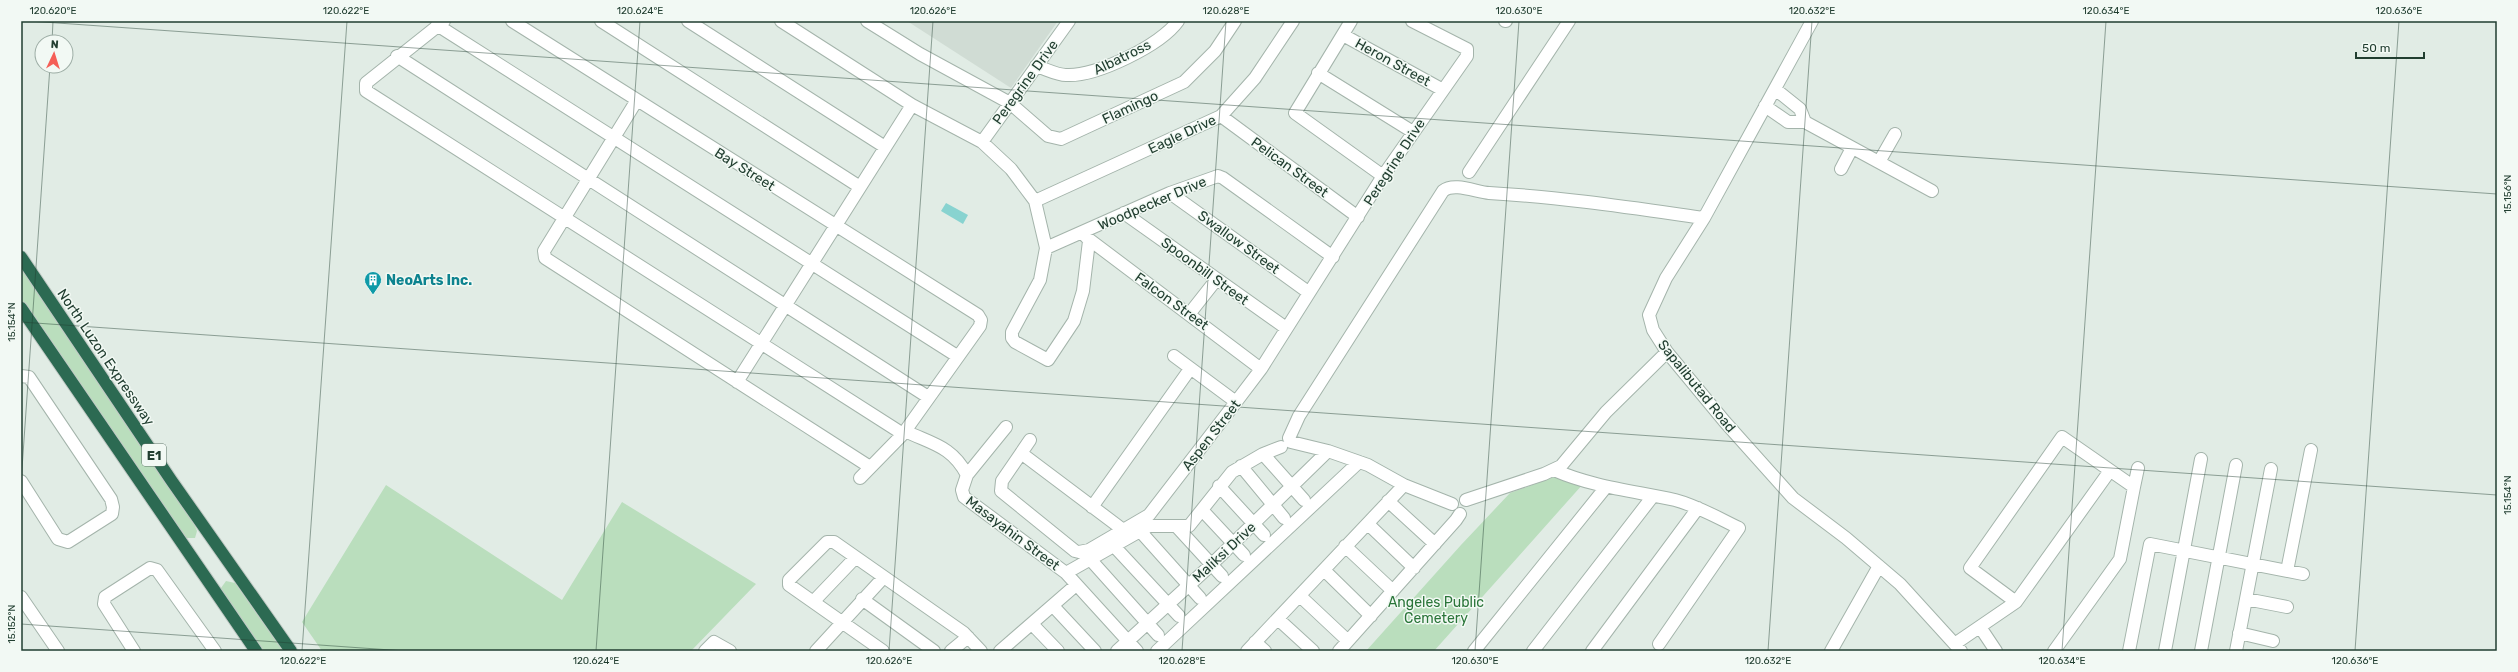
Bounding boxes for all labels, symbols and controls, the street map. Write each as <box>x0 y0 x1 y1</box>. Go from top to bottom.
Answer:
text: 120.620°E <box>30 5 76 17</box>
text: 120.622°E <box>323 5 369 17</box>
text: 120.624°E <box>617 5 663 17</box>
text: 120.626°E <box>910 5 956 17</box>
text: 120.628°E <box>1203 5 1249 17</box>
text: 120.630°E <box>1495 5 1543 17</box>
text: 120.632°E <box>1789 5 1835 17</box>
text: 120.634°E <box>2083 5 2129 17</box>
text: 120.636°E <box>2376 5 2422 17</box>
north arrow <box>34 34 74 74</box>
scale bar <box>2356 34 2424 60</box>
street label: Heron Street <box>1352 35 1434 90</box>
street label: Albatross <box>1091 36 1154 79</box>
street label: Peregrine Drive <box>989 37 1062 128</box>
text: N <box>50 38 59 51</box>
text: 50 m <box>2362 41 2390 55</box>
street label: Flamingo <box>1099 87 1161 128</box>
street label: Eagle Drive <box>1146 111 1219 158</box>
street label: Peregrine Drive <box>1360 115 1429 209</box>
street label: Pelican Street <box>1248 134 1332 201</box>
street label: Bay Street <box>711 144 779 195</box>
street label: Woodpecker Drive <box>1095 173 1209 234</box>
text: 15.156°N <box>2502 174 2514 214</box>
street label: Swallow Street <box>1195 207 1283 278</box>
street label: Spoonbill Street <box>1158 234 1252 309</box>
street label: Falcon Street <box>1131 269 1212 334</box>
building icon: NeoArts Inc. <box>363 270 383 295</box>
place label: NeoArts Inc. <box>386 272 472 289</box>
street label: North Luzon Expressway <box>53 286 158 429</box>
text: 15.154°N <box>6 302 18 342</box>
street label: Sapalibutad Road <box>1654 337 1739 436</box>
street label: Aspen Street <box>1179 396 1245 474</box>
road number: E1 <box>142 444 166 466</box>
text: 15.154°N <box>2502 475 2514 515</box>
street label: Masayahin Street <box>962 493 1063 575</box>
street label: Maliksi Drive <box>1189 519 1260 586</box>
park label: Angeles Public Cemetery <box>1388 594 1484 627</box>
text: 15.152°N <box>6 605 18 643</box>
text: 120.622°E <box>280 655 326 667</box>
text: 120.624°E <box>573 655 619 667</box>
text: 120.626°E <box>866 655 912 667</box>
text: 120.628°E <box>1159 655 1205 667</box>
text: 120.630°E <box>1451 655 1499 667</box>
text: 120.632°E <box>1745 655 1791 667</box>
text: 120.634°E <box>2039 655 2085 667</box>
text: 120.636°E <box>2332 655 2378 667</box>

